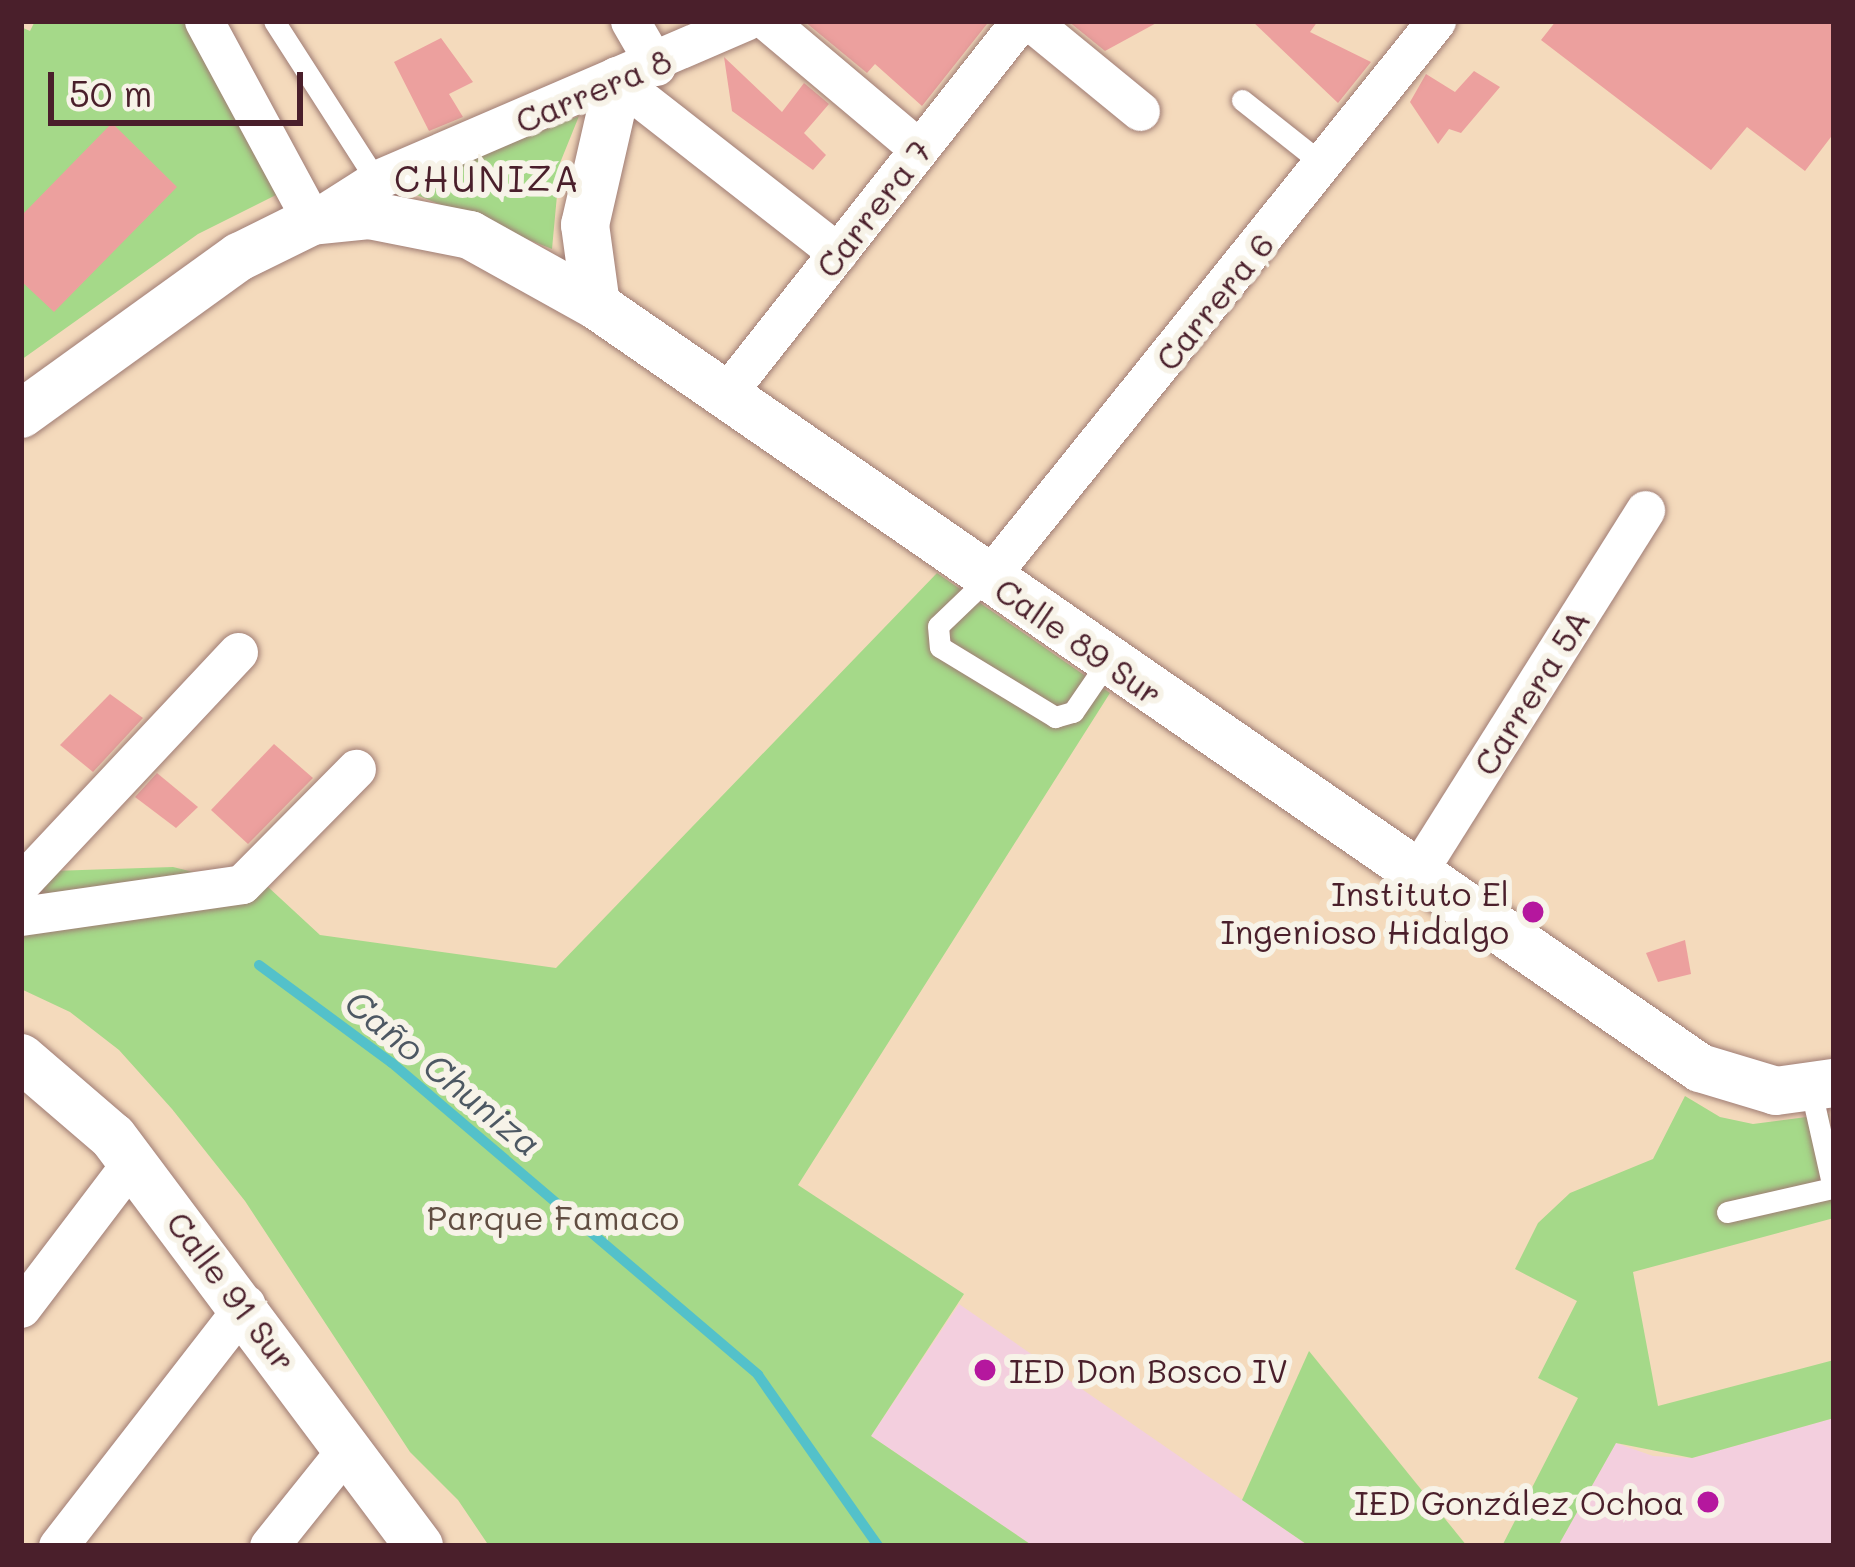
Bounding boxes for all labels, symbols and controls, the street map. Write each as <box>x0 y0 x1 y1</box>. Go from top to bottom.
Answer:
street label: Carrera 8 <box>509 39 677 141</box>
scale bar <box>54 48 309 122</box>
text: 50 m <box>69 69 152 116</box>
street label: Carrera 7 <box>807 131 939 285</box>
district label: CHUNIZA <box>394 156 582 200</box>
street label: Carrera 6 <box>1147 224 1281 378</box>
street label: Calle 89 Sur <box>988 569 1170 713</box>
street label: Carrera 5A <box>1465 602 1597 782</box>
place label: Instituto El Ingenioso Hidalgo <box>1220 873 1509 951</box>
marker: Instituto El Ingenioso Hidalgo <box>1520 899 1546 925</box>
water label: Caño Chuniza <box>337 980 551 1164</box>
park label: Parque Famaco <box>427 1197 679 1237</box>
street label: Calle 91 Sur <box>159 1203 305 1379</box>
place label: IED Don Bosco IV <box>1009 1350 1288 1390</box>
marker: IED Don Bosco IV <box>972 1357 998 1383</box>
place label: IED González Ochoa <box>1354 1482 1684 1522</box>
marker: IED González Ochoa <box>1695 1489 1721 1515</box>

